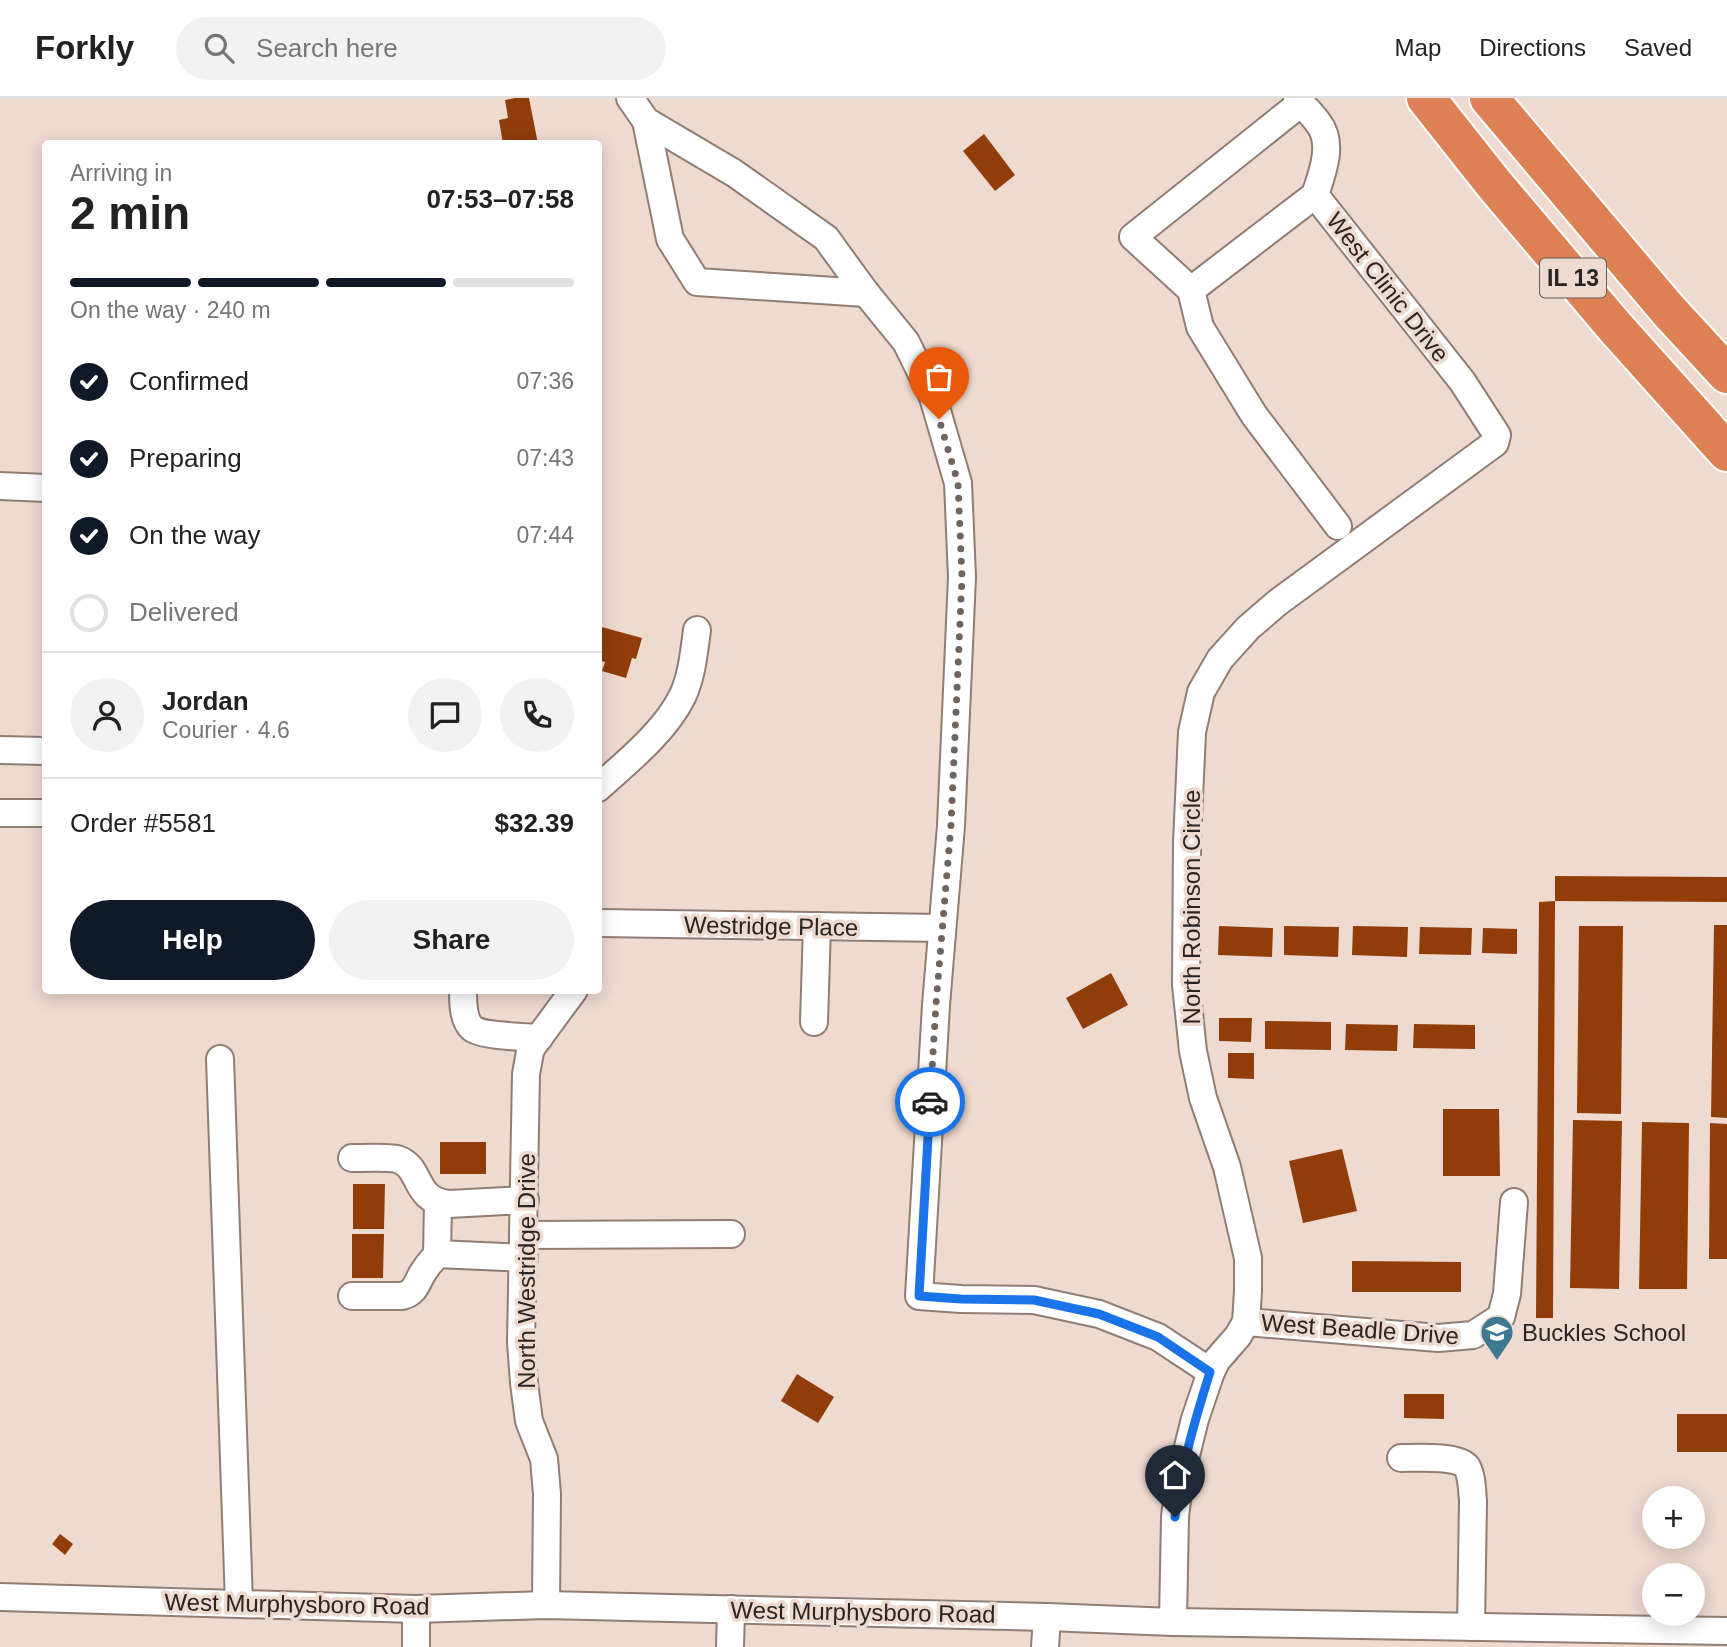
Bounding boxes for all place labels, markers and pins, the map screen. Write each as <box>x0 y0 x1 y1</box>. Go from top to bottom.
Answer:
pin <box>909 347 969 419</box>
school or university icon: Buckles School <box>1478 1313 1516 1362</box>
place label: Buckles School <box>1522 1319 1686 1346</box>
pin <box>1145 1445 1205 1517</box>

